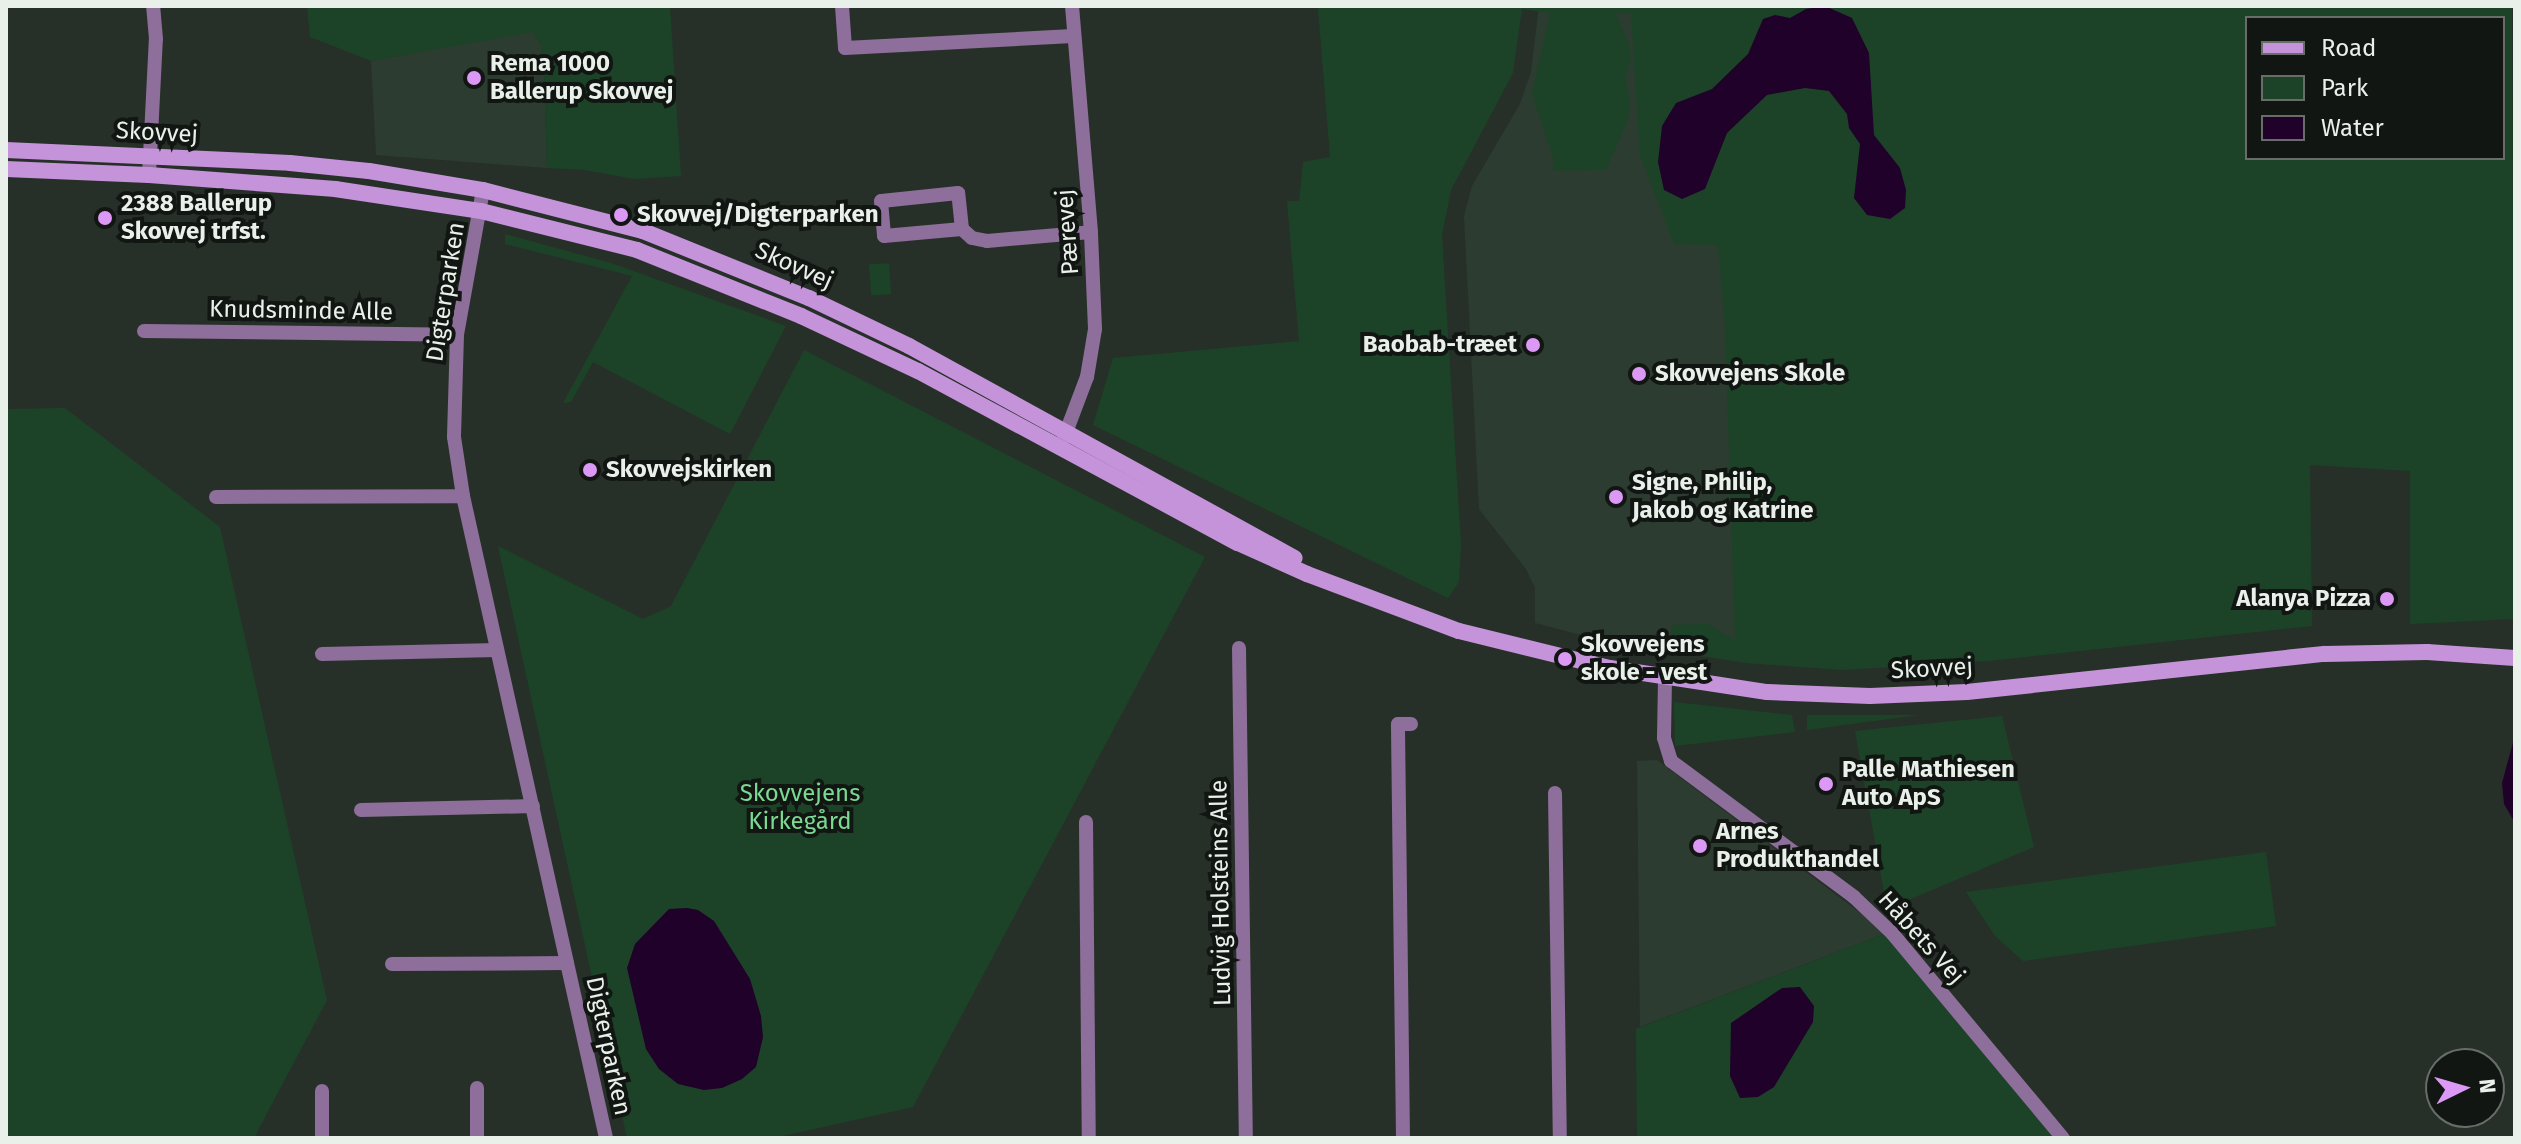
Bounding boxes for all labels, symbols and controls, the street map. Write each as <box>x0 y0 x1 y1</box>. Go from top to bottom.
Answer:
legend <box>2245 16 2505 160</box>
text: Road <box>2321 34 2376 62</box>
place label: Rema 1000 Ballerup Skovvej <box>490 50 673 106</box>
marker: Rema 1000 Ballerup Skovvej <box>465 69 483 87</box>
text: Park <box>2321 74 2368 102</box>
text: Water <box>2321 114 2384 142</box>
street label: Skovvej <box>115 116 199 150</box>
street label: Pærevej <box>1051 188 1085 276</box>
place label: 2388 Ballerup Skovvej trfst. <box>121 190 272 246</box>
place label: Skovvej/Digterparken <box>637 201 879 229</box>
marker: Skovvej/Digterparken <box>612 206 630 224</box>
marker: 2388 Ballerup Skovvej trfst. <box>96 209 114 227</box>
street label: Digterparken <box>421 220 471 364</box>
street label: Skovvej <box>751 236 837 296</box>
street label: Knudsminde Alle <box>209 295 393 327</box>
place label: Baobab-træet <box>1363 331 1517 359</box>
marker: Baobab-træet <box>1524 336 1542 354</box>
place label: Skovvejens Skole <box>1655 360 1845 388</box>
marker: Skovvejens Skole <box>1630 365 1648 383</box>
place label: Skovvejskirken <box>606 456 772 484</box>
marker: Skovvejskirken <box>581 461 599 479</box>
place label: Signe, Philip, Jakob og Katrine <box>1632 469 1814 525</box>
marker: Signe, Philip, Jakob og Katrine <box>1607 488 1625 506</box>
place label: Alanya Pizza <box>2236 585 2371 613</box>
marker: Alanya Pizza <box>2378 590 2396 608</box>
place label: Skovvejens skole - vest <box>1581 631 1707 687</box>
marker: Skovvejens skole - vest <box>1556 650 1574 668</box>
street label: Skovvej <box>1890 652 1974 686</box>
place label: Palle Mathiesen Auto ApS <box>1842 756 2015 812</box>
marker: Palle Mathiesen Auto ApS <box>1817 775 1835 793</box>
park label: Skovvejens Kirkegård <box>740 780 860 836</box>
street label: Ludvig Holsteins Alle <box>1205 780 1237 1006</box>
place label: Arnes Produkthandel <box>1716 818 1879 874</box>
marker: Arnes Produkthandel <box>1691 837 1709 855</box>
street label: Håbets Vej <box>1872 885 1970 991</box>
street label: Digterparken <box>579 974 637 1118</box>
north arrow <box>2425 1048 2505 1128</box>
text: N <box>2473 1078 2501 1094</box>

